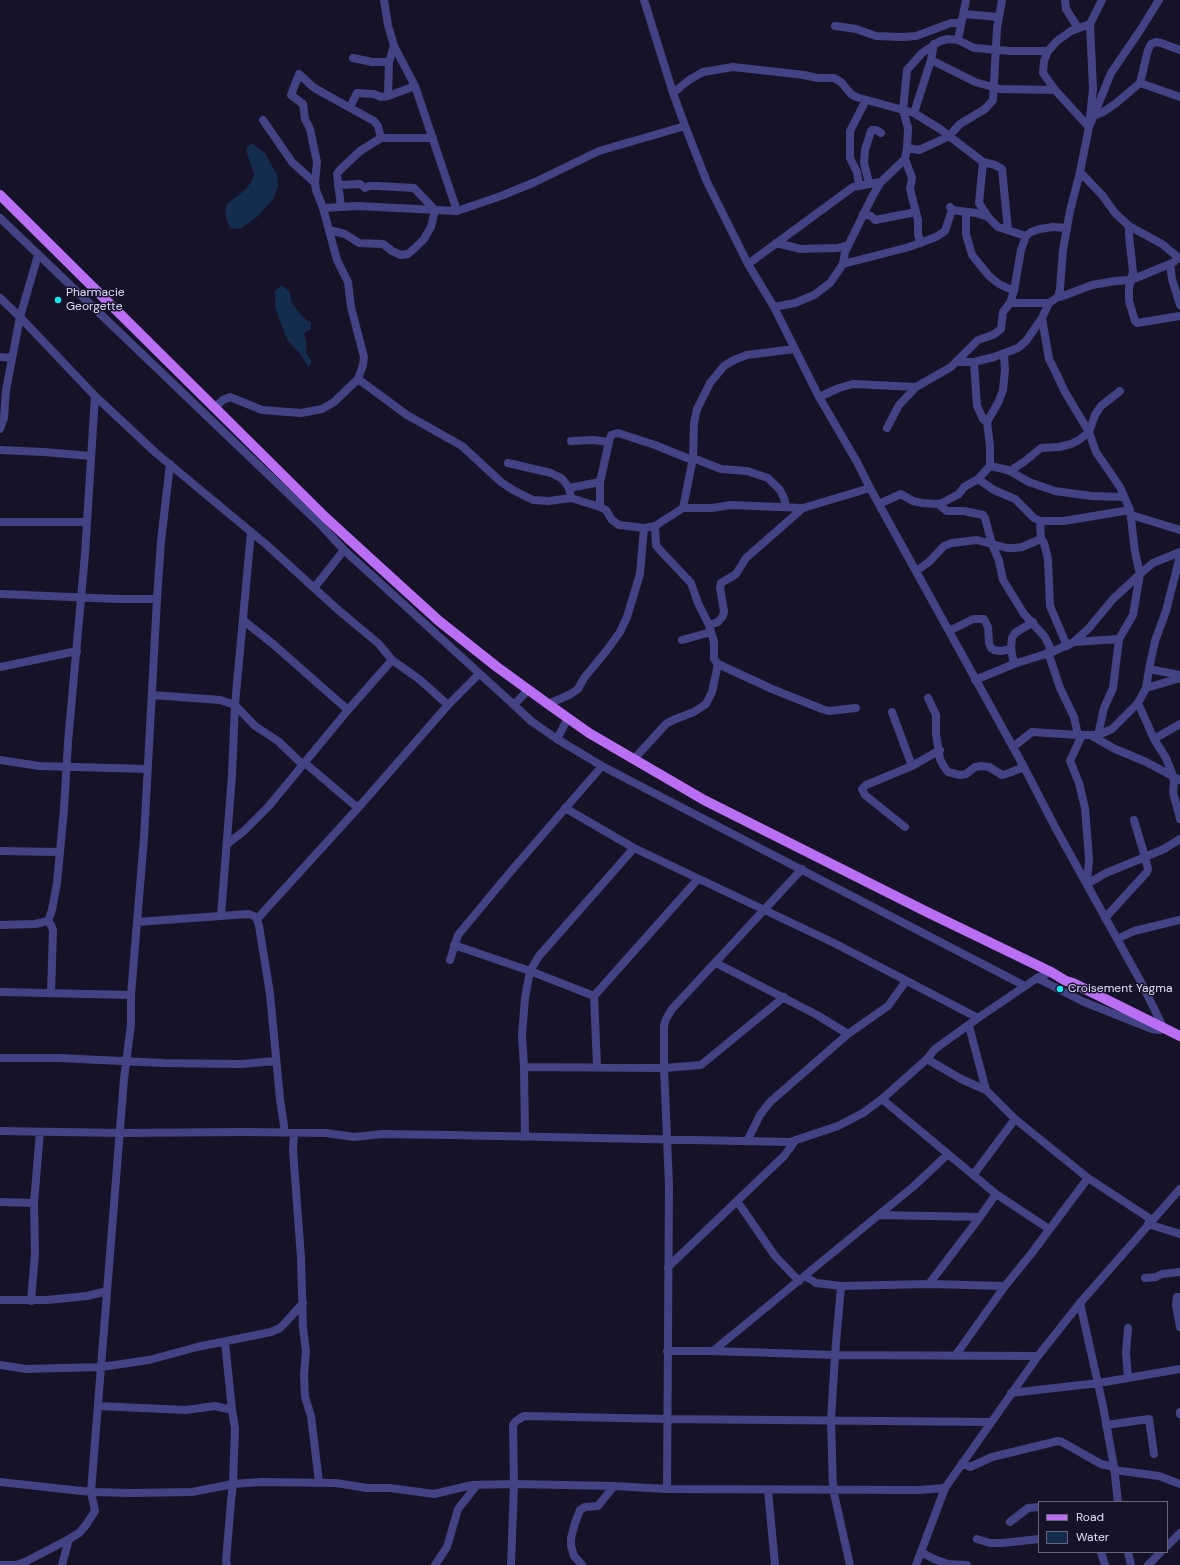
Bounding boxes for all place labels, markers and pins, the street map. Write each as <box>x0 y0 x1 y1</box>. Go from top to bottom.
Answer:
place label: Pharmacie Georgette <box>66 286 125 314</box>
marker: Pharmacie Georgette <box>53 295 63 305</box>
place label: Croisement Yagma <box>1068 982 1172 996</box>
marker: Croisement Yagma <box>1055 984 1065 994</box>

